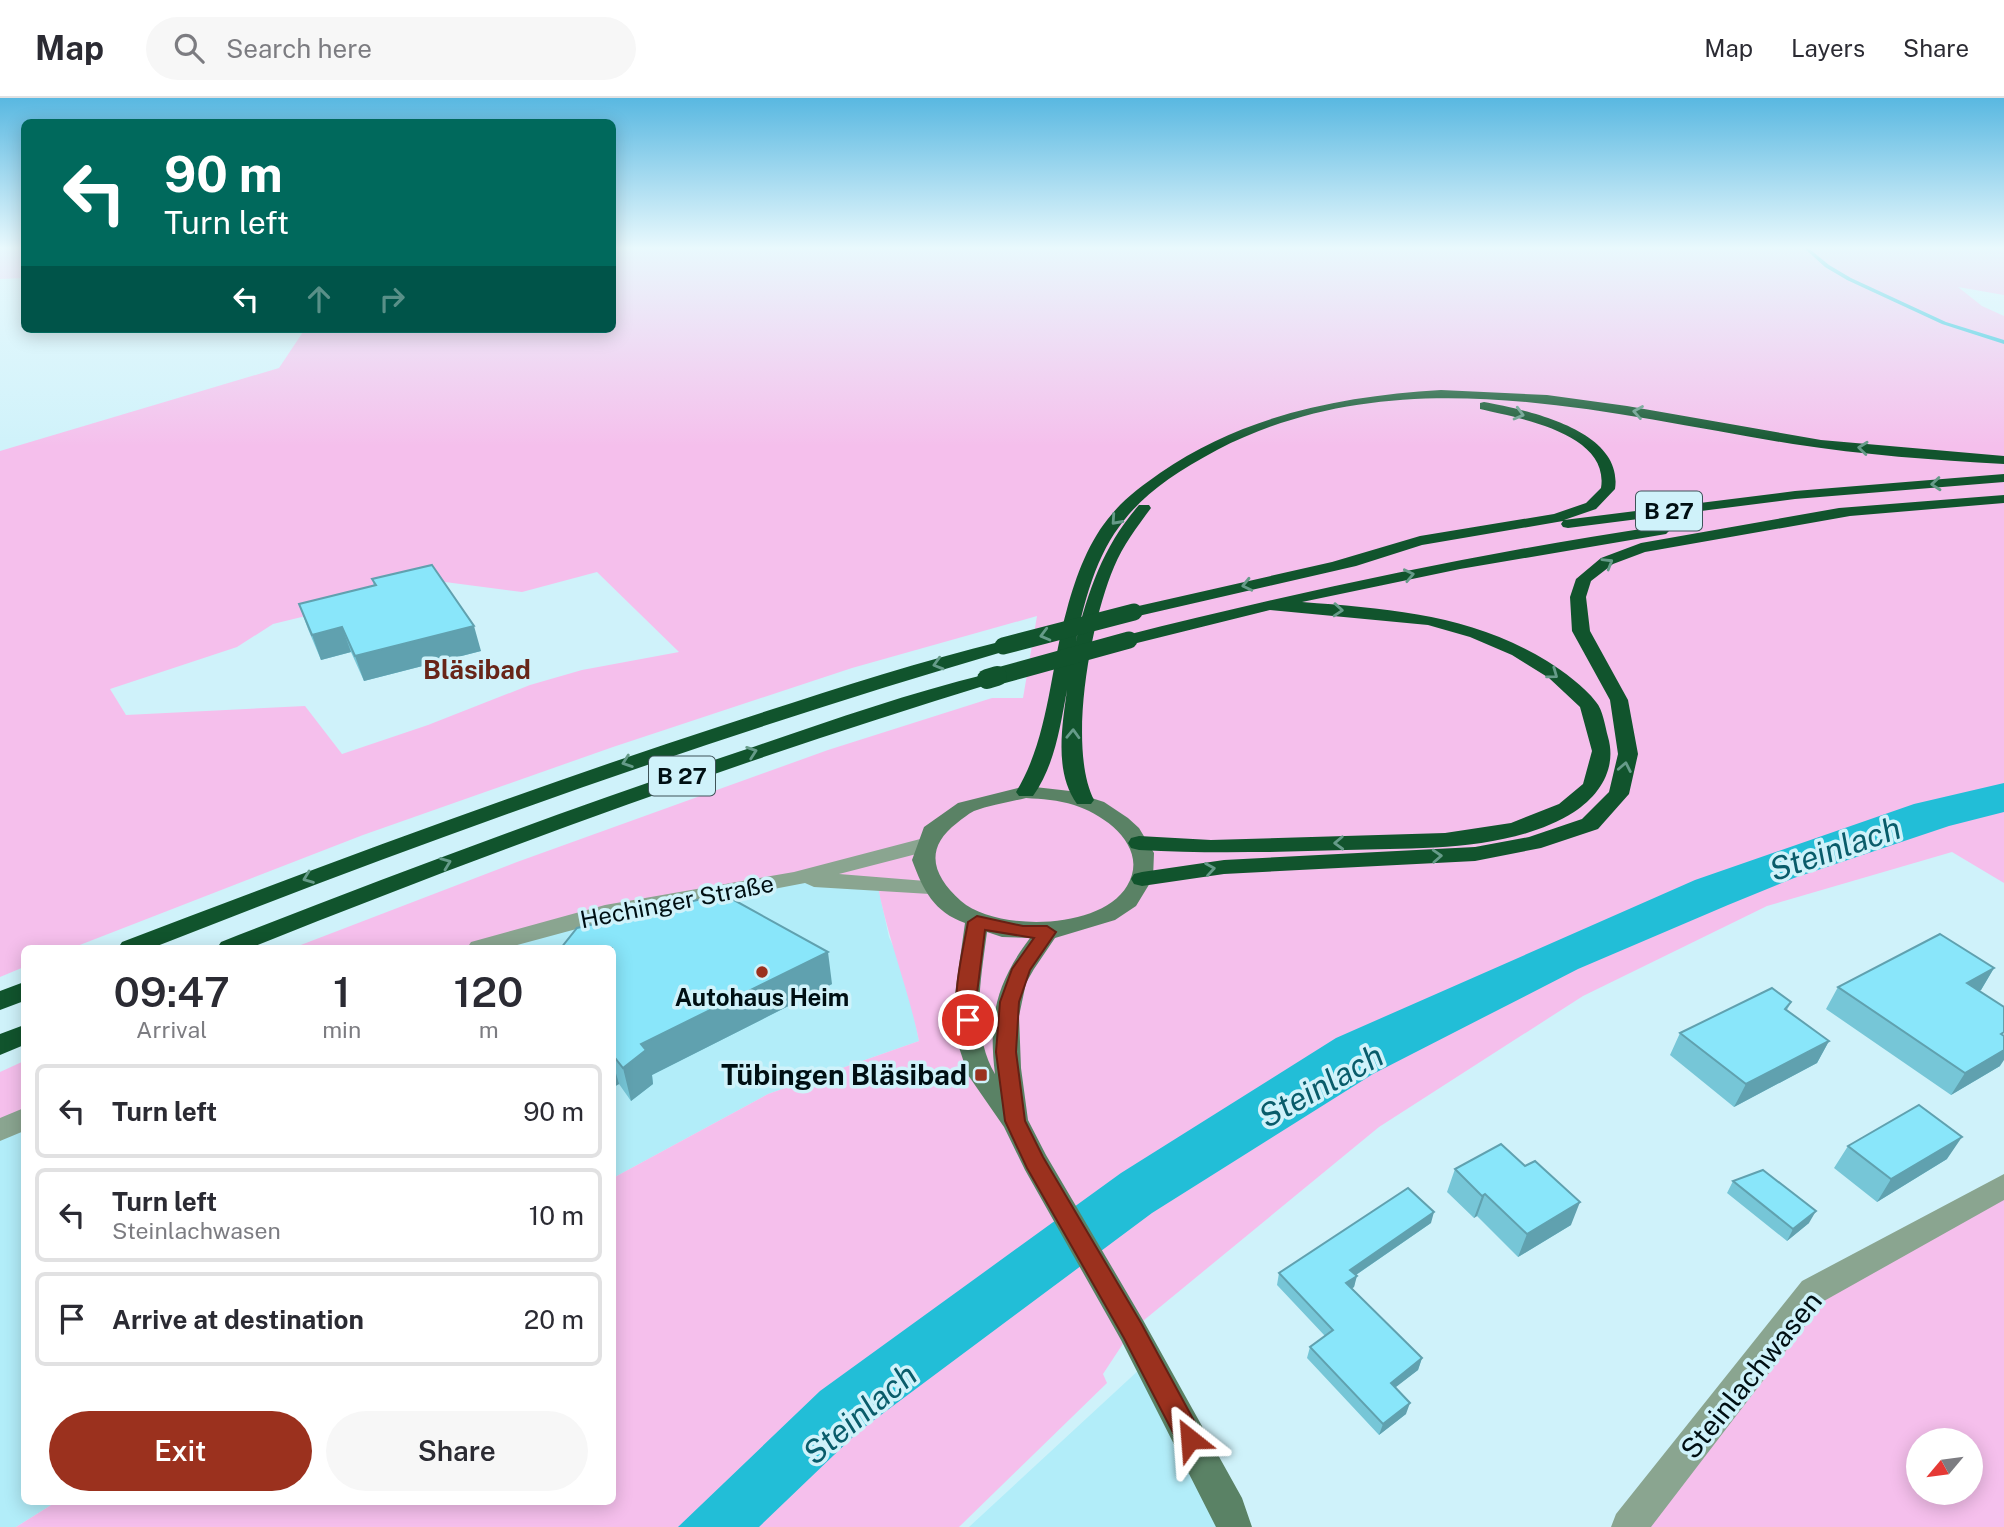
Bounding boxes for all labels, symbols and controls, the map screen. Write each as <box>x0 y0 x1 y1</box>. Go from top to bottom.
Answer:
search box <box>146 17 636 80</box>
text: Map <box>35 29 104 67</box>
icon: search <box>170 29 208 67</box>
text: Search here <box>226 33 372 64</box>
text: Map <box>1704 34 1753 62</box>
text: Layers <box>1791 34 1865 62</box>
text: Share <box>1903 34 1969 62</box>
text: 90 m <box>164 145 283 203</box>
icon: left <box>49 147 140 238</box>
text: Turn left <box>164 204 289 241</box>
icon: left <box>227 280 265 318</box>
icon: ahead <box>300 280 338 318</box>
icon: right <box>373 280 411 318</box>
one-way arrow <box>1632 405 1644 420</box>
one-way arrow <box>1513 406 1525 420</box>
one-way arrow <box>1857 441 1868 456</box>
one-way arrow <box>1930 476 1941 491</box>
road number: B 27 <box>1636 492 1702 530</box>
one-way arrow <box>1112 512 1125 525</box>
one-way arrow <box>1600 558 1613 571</box>
one-way arrow <box>1402 568 1414 583</box>
one-way arrow <box>1241 577 1253 592</box>
one-way arrow <box>1333 602 1344 617</box>
one-way arrow <box>1039 627 1051 641</box>
district label: Bläsibad <box>423 654 531 685</box>
one-way arrow <box>932 656 944 671</box>
one-way arrow <box>1545 665 1558 678</box>
one-way arrow <box>1065 728 1080 739</box>
one-way arrow <box>746 746 758 760</box>
one-way arrow <box>621 754 633 768</box>
road number: B 27 <box>649 756 715 796</box>
one-way arrow <box>1617 761 1632 773</box>
water label: Steinlach <box>1764 809 1905 888</box>
one-way arrow <box>1333 836 1344 851</box>
one-way arrow <box>1431 849 1442 864</box>
one-way arrow <box>440 857 452 871</box>
one-way arrow <box>1204 862 1215 877</box>
street label: Hechinger Straße <box>578 869 776 934</box>
one-way arrow <box>303 870 315 884</box>
marker: Autohaus Heim <box>754 964 770 980</box>
text: 09:47 <box>113 967 230 1016</box>
text: 1 <box>333 967 350 1016</box>
text: 120 <box>454 967 524 1016</box>
place label: Autohaus Heim <box>675 983 849 1011</box>
pin <box>938 990 998 1050</box>
icon: arrive <box>949 1001 987 1039</box>
text: Arrival <box>136 1016 207 1043</box>
text: min <box>322 1016 361 1043</box>
text: m <box>479 1016 499 1043</box>
water label: Steinlach <box>1252 1036 1389 1135</box>
place label: Tübingen Bläsibad <box>721 1058 967 1091</box>
marker: Tübingen Bläsibad <box>973 1067 989 1083</box>
icon: left <box>53 1092 91 1130</box>
text: Turn left <box>112 1096 217 1127</box>
text: 90 m <box>523 1096 584 1127</box>
text: Turn left <box>112 1186 217 1217</box>
icon: left <box>53 1196 91 1234</box>
text: 10 m <box>529 1200 584 1231</box>
text: Steinlachwasen <box>112 1217 281 1244</box>
street label: Steinlachwasen <box>1673 1284 1828 1465</box>
icon: arrive <box>53 1300 91 1338</box>
text: Arrive at destination <box>112 1304 364 1335</box>
text: 20 m <box>524 1304 584 1335</box>
water label: Steinlach <box>796 1356 924 1472</box>
position arrow <box>1153 1402 1227 1476</box>
button: Exit <box>49 1411 312 1491</box>
button: Share <box>326 1411 588 1491</box>
north arrow <box>1906 1428 1983 1505</box>
map controls <box>1906 1428 1983 1505</box>

